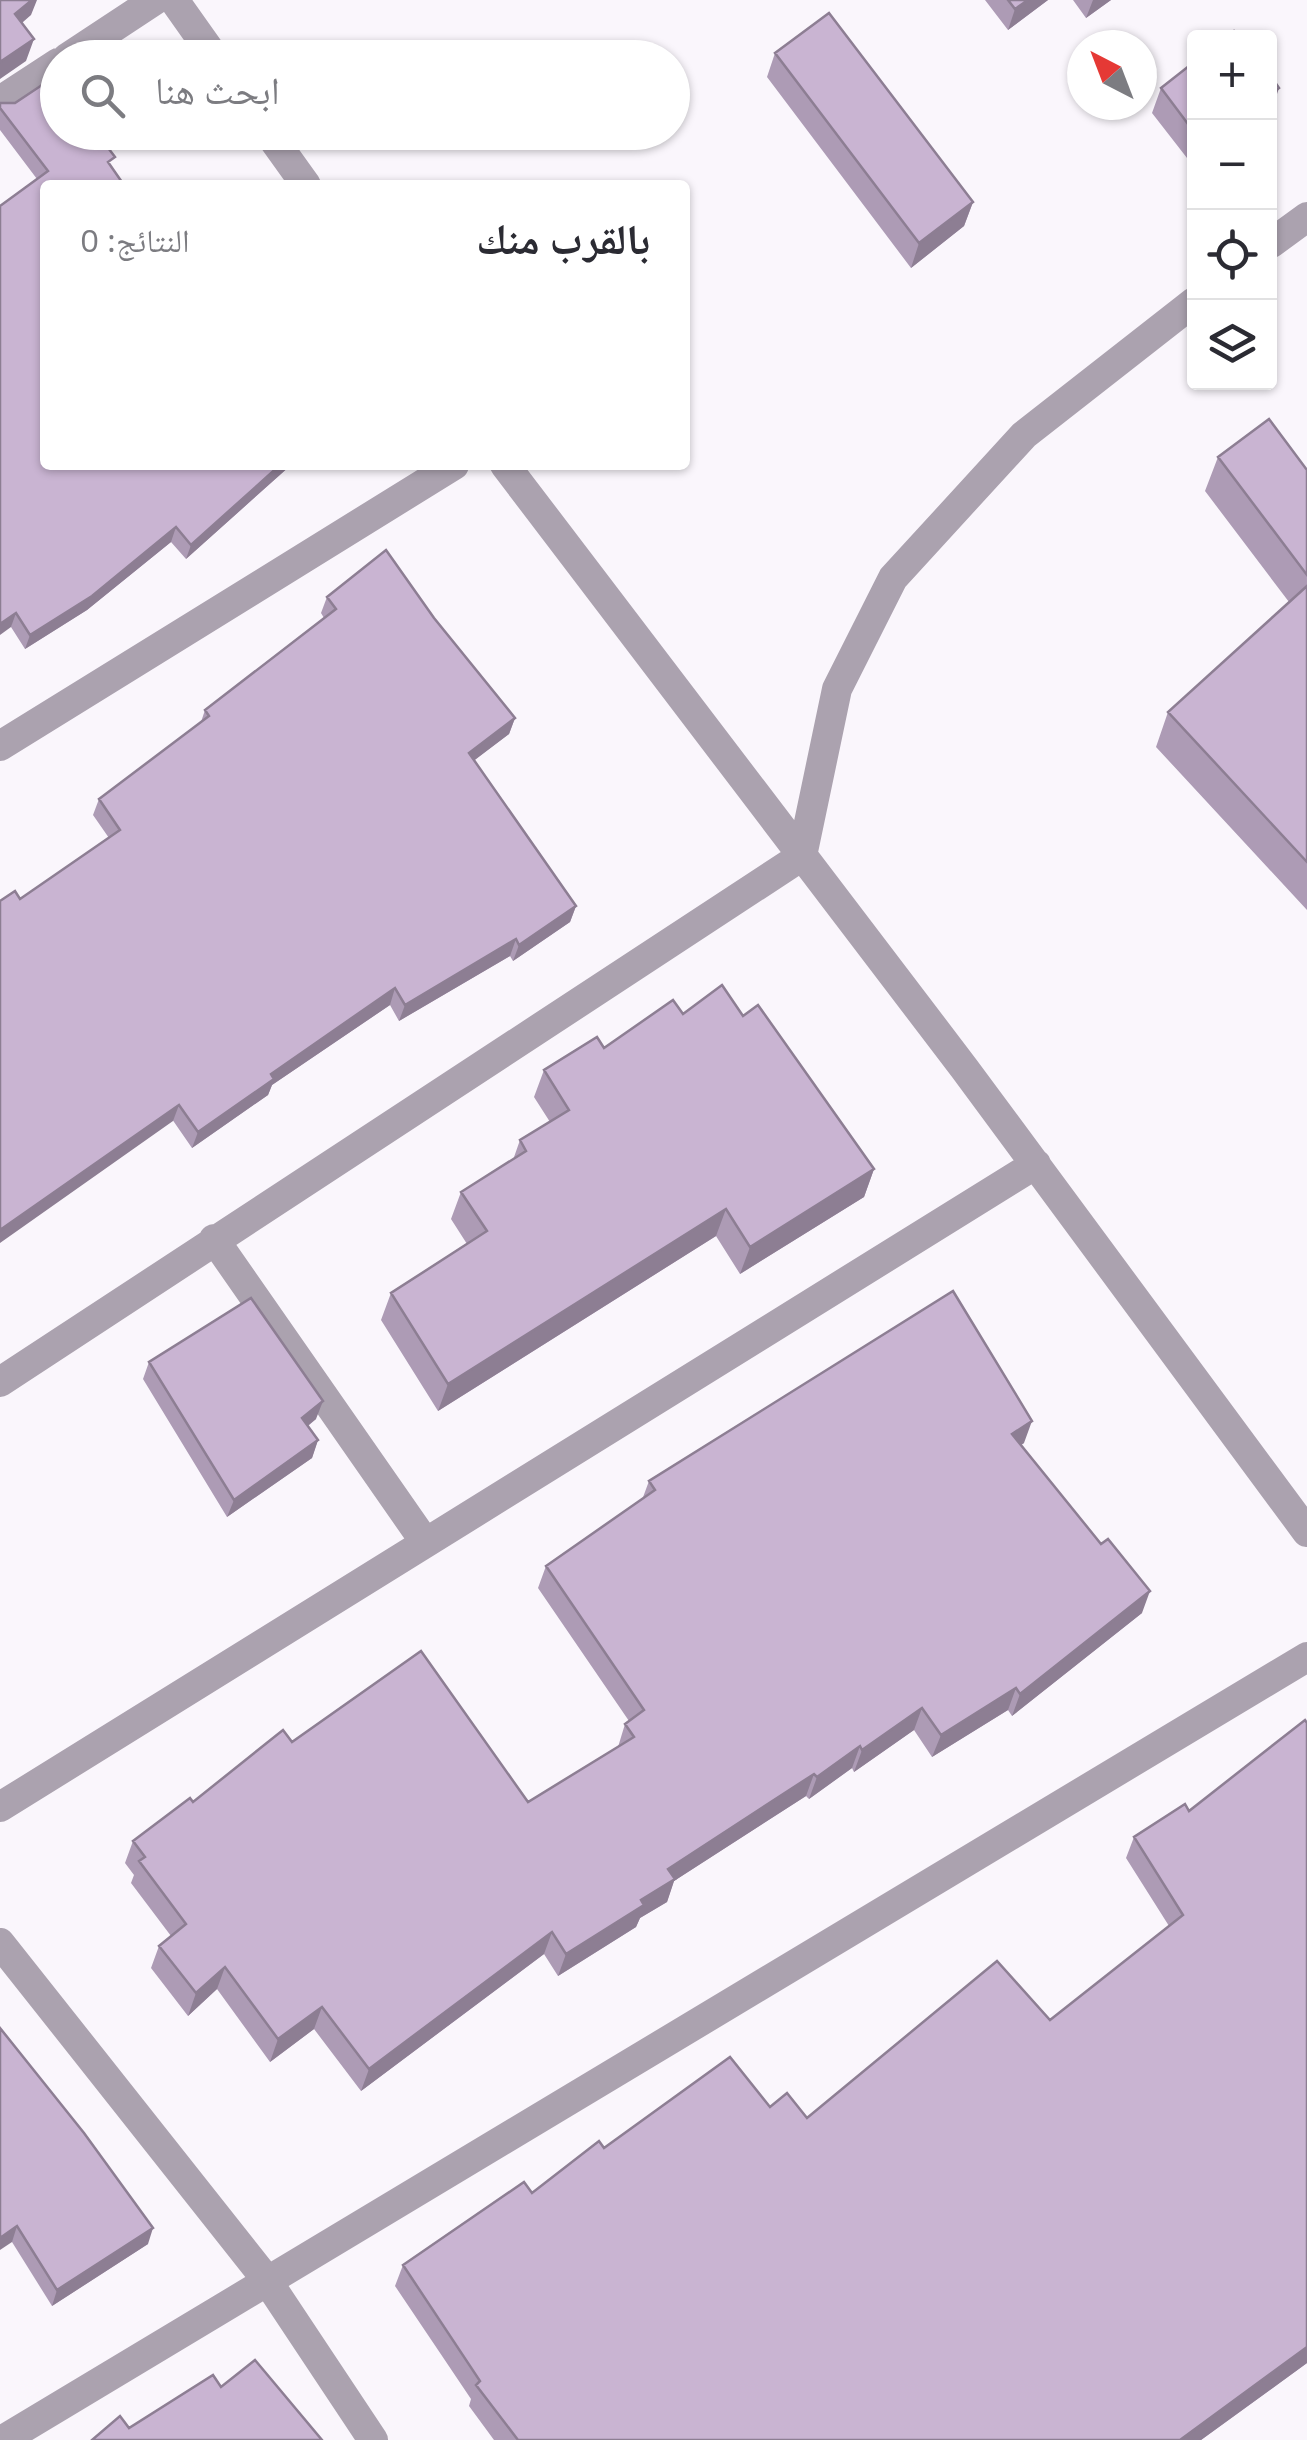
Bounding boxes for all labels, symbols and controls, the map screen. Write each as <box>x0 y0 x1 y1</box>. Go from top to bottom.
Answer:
north arrow <box>1067 30 1157 120</box>
map controls <box>1187 30 1277 390</box>
button: + <box>1187 30 1277 120</box>
search box <box>40 40 690 150</box>
text: ابحث هنا <box>155 65 280 114</box>
icon: search <box>75 68 130 123</box>
button: − <box>1187 120 1277 210</box>
button: locate <box>1187 210 1277 300</box>
text: بالقرب منك <box>476 211 650 266</box>
text: النتائج: 0 <box>80 219 190 261</box>
button: layers <box>1187 300 1277 390</box>

